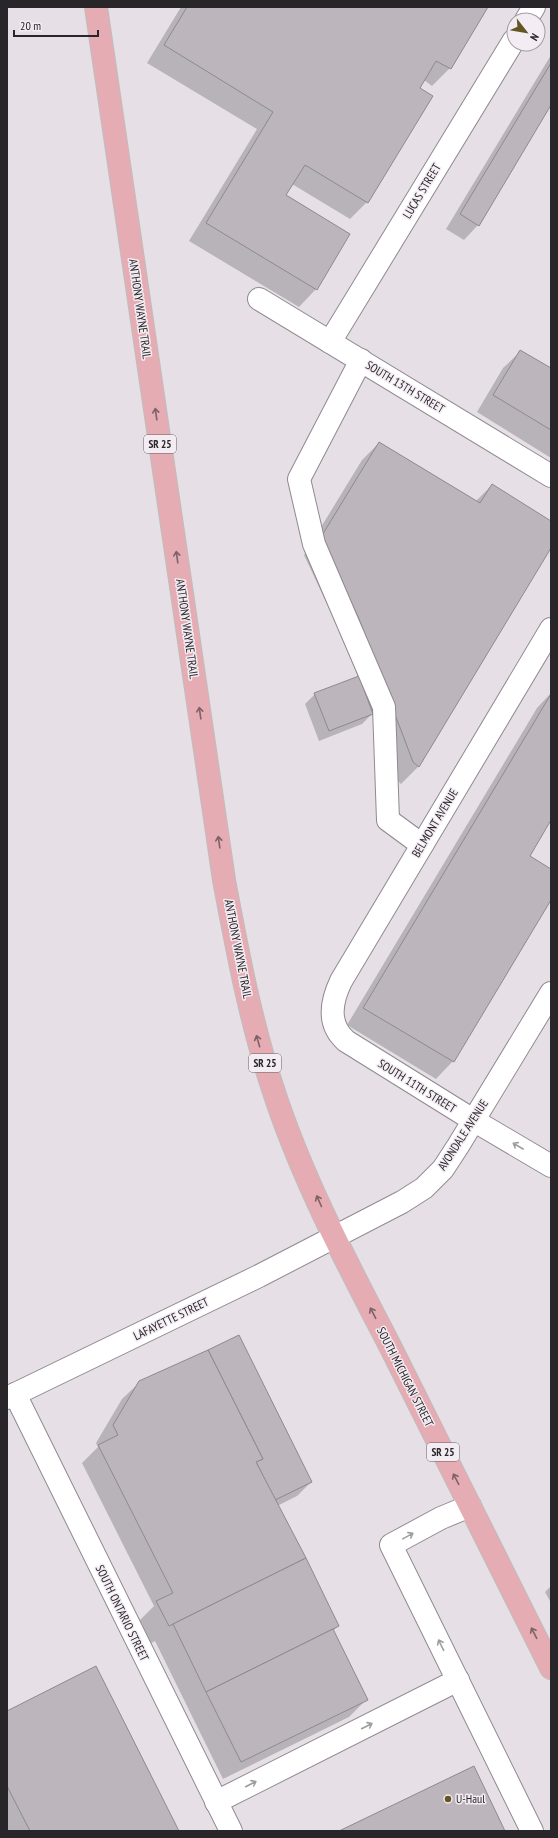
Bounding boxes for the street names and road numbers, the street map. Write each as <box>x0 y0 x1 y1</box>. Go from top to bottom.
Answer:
street label: LUCAS STREET <box>399 160 444 221</box>
street label: ANTHONY WAYNE TRAIL <box>126 258 155 360</box>
street label: SOUTH 13TH STREET <box>363 357 448 416</box>
road number: SR 25 <box>144 435 176 453</box>
street label: ANTHONY WAYNE TRAIL <box>173 578 202 680</box>
street label: BELMONT AVENUE <box>408 786 461 860</box>
street label: ANTHONY WAYNE TRAIL <box>222 898 255 1000</box>
road number: SR 25 <box>249 1054 281 1072</box>
street label: SOUTH 11TH STREET <box>375 1056 460 1116</box>
street label: AVONDALE AVENUE <box>434 1097 491 1173</box>
street label: LAFAYETTE STREET <box>131 1294 211 1343</box>
street label: SOUTH MICHIGAN STREET <box>374 1324 437 1430</box>
road number: SR 25 <box>427 1443 459 1461</box>
street label: SOUTH ONTARIO STREET <box>93 1562 153 1664</box>

